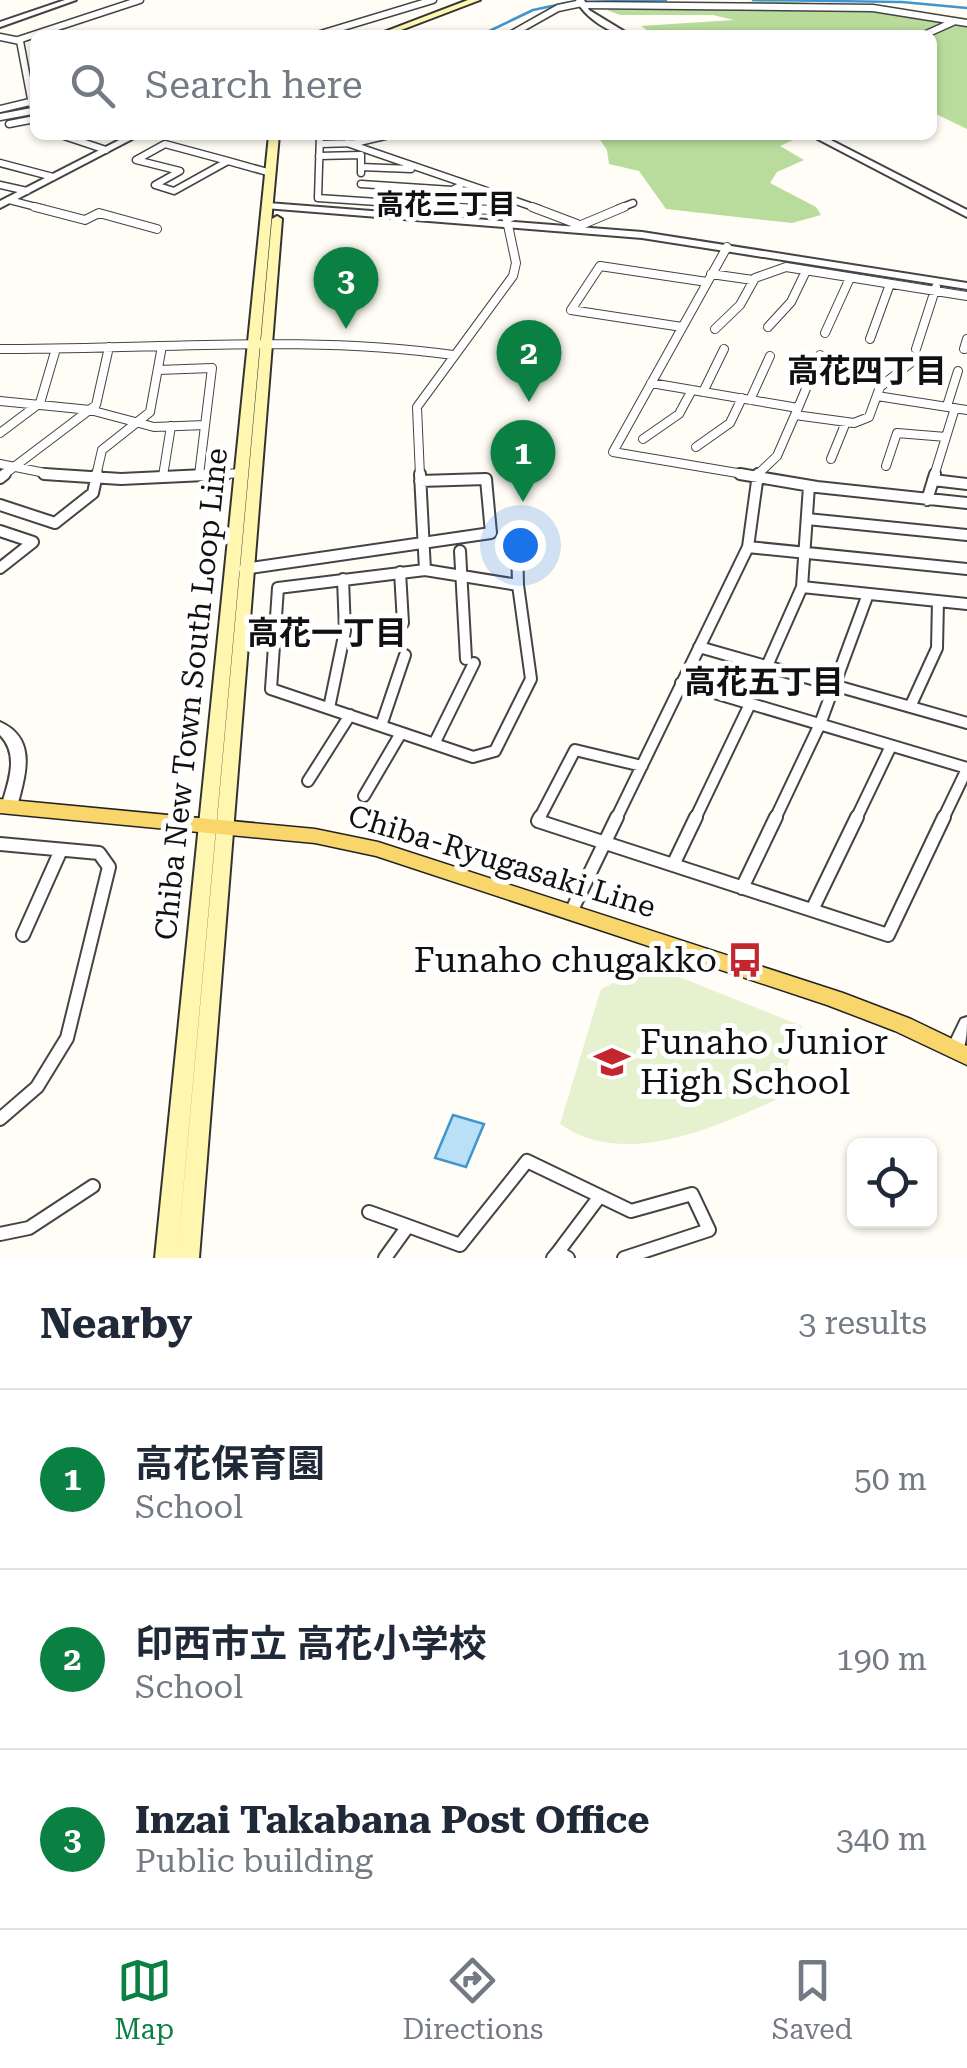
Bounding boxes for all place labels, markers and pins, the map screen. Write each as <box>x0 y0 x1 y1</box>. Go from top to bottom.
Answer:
pin: 3 <box>314 246 378 329</box>
pin: 2 <box>496 320 562 402</box>
pin: 1 <box>490 420 556 502</box>
place label: Funaho chugakko <box>414 940 717 981</box>
bus stop icon: Funaho chugakko <box>726 941 764 979</box>
place label: Funaho Junior High School <box>640 1022 888 1103</box>
school or university icon: Funaho Junior High School <box>593 1043 631 1081</box>

